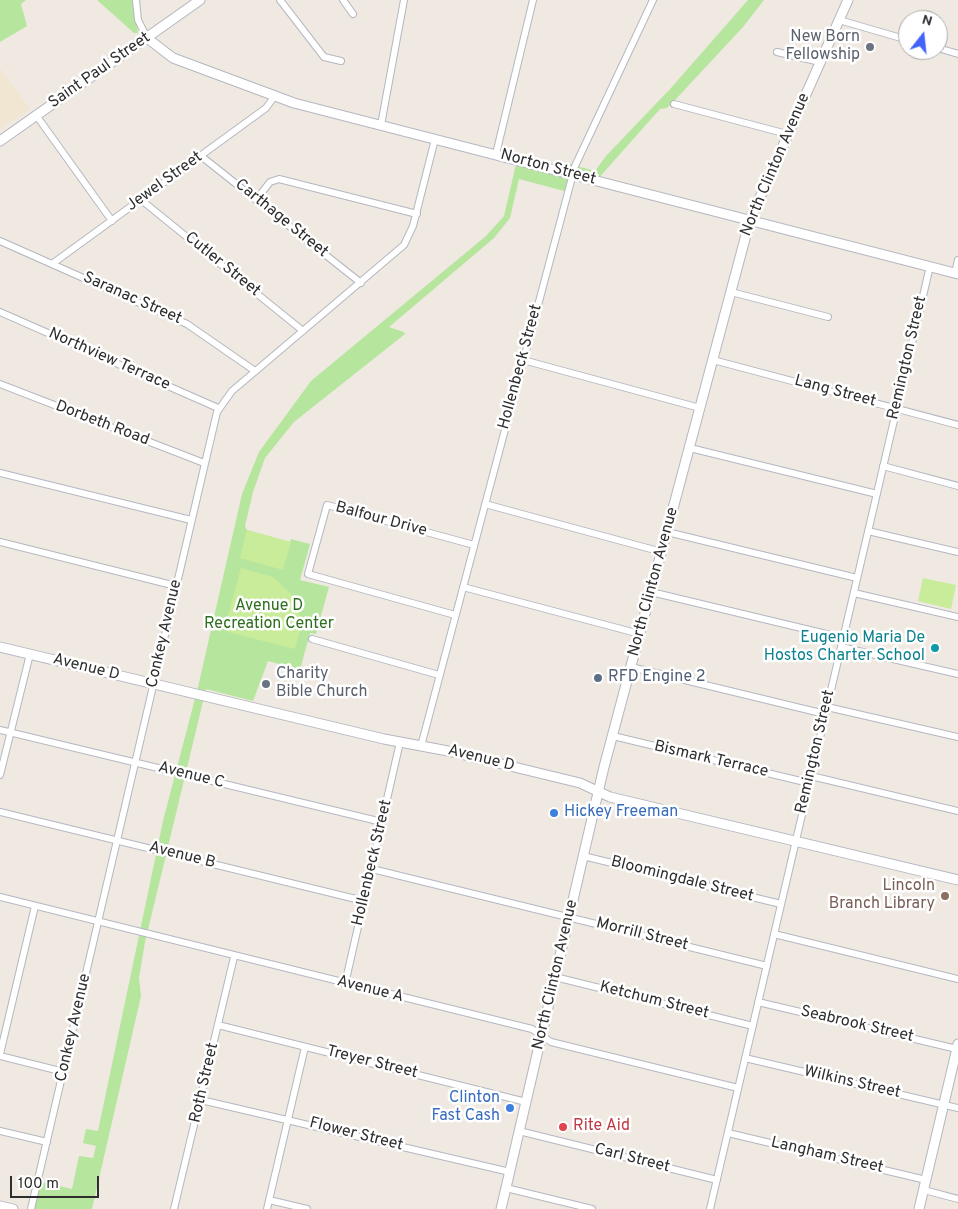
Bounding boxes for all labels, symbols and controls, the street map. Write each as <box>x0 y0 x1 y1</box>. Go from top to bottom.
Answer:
north arrow <box>898 10 948 60</box>
text: N <box>920 12 934 31</box>
place label: New Born Fellowship <box>786 28 860 66</box>
street label: Saint Paul Street <box>45 29 155 113</box>
marker: New Born Fellowship <box>864 41 876 53</box>
street label: North Clinton Avenue <box>737 91 815 239</box>
street label: Norton Street <box>498 146 598 190</box>
street label: Jewel Street <box>123 148 207 216</box>
street label: Carthage Street <box>231 176 331 262</box>
street label: Cutler Street <box>180 229 264 301</box>
street label: Saranac Street <box>80 269 184 329</box>
street label: Remington Street <box>884 294 932 422</box>
street label: Hollenbeck Street <box>495 302 547 432</box>
street label: Northview Terrace <box>45 325 173 395</box>
street label: Lang Street <box>792 372 878 412</box>
street label: Dorbeth Road <box>52 397 152 451</box>
street label: Balfour Drive <box>333 499 429 541</box>
street label: North Clinton Avenue <box>625 505 683 659</box>
street label: Conkey Avenue <box>143 578 187 690</box>
park label: Avenue D Recreation Center <box>204 597 334 635</box>
place label: Eugenio Maria De Hostos Charter School <box>764 629 925 667</box>
marker: Eugenio Maria De Hostos Charter School <box>929 642 941 654</box>
street label: Avenue D <box>51 650 121 686</box>
place label: Charity Bible Church <box>276 665 367 703</box>
place label: RFD Engine 2 <box>608 668 706 688</box>
marker: RFD Engine 2 <box>592 672 604 684</box>
marker: Charity Bible Church <box>260 678 272 690</box>
street label: Remington Street <box>792 688 840 816</box>
street label: Bismark Terrace <box>652 738 770 782</box>
street label: Avenue D <box>446 741 516 777</box>
street label: Avenue C <box>156 759 226 793</box>
street label: Hollenbeck Street <box>349 798 397 928</box>
place label: Hickey Freeman <box>564 803 678 823</box>
marker: Hickey Freeman <box>548 807 560 819</box>
street label: Avenue B <box>147 838 217 874</box>
street label: Bloomingdale Street <box>609 853 755 907</box>
place label: Lincoln Branch Library <box>829 877 935 915</box>
marker: Lincoln Branch Library <box>939 890 951 902</box>
street label: North Clinton Avenue <box>529 898 583 1052</box>
street label: Morrill Street <box>594 914 690 956</box>
street label: Conkey Avenue <box>52 972 96 1084</box>
street label: Avenue A <box>335 972 405 1008</box>
street label: Ketchum Street <box>597 978 711 1024</box>
street label: Seabrook Street <box>799 1003 915 1047</box>
street label: Roth Street <box>186 1041 224 1125</box>
street label: Treyer Street <box>324 1042 420 1084</box>
street label: Wilkins Street <box>802 1063 902 1103</box>
place label: Clinton Fast Cash <box>431 1089 500 1127</box>
marker: Clinton Fast Cash <box>504 1102 516 1114</box>
street label: Flower Street <box>307 1114 405 1156</box>
place label: Rite Aid <box>573 1117 630 1137</box>
marker: Rite Aid <box>557 1121 569 1133</box>
street label: Langham Street <box>769 1134 885 1178</box>
street label: Carl Street <box>592 1140 672 1178</box>
scale bar <box>12 1166 101 1198</box>
text: 100 m <box>18 1175 59 1194</box>

